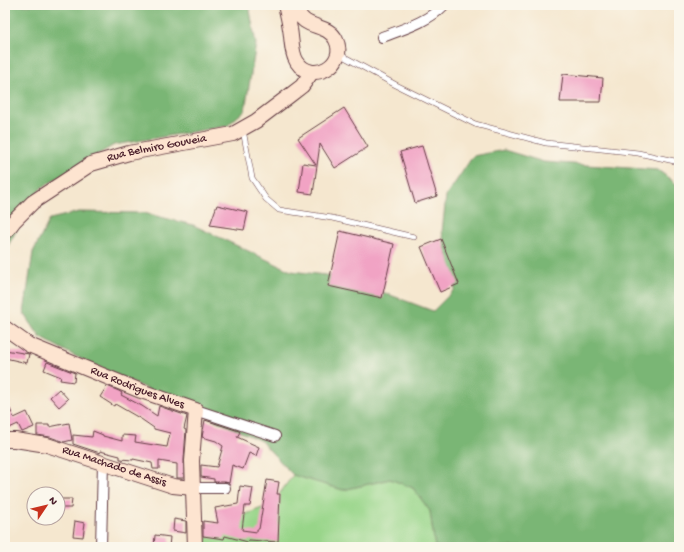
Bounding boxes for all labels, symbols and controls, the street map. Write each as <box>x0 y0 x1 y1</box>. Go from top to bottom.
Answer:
street label: Rua Belmiro Gouveia <box>106 132 208 166</box>
street label: Rua Rodrigues Alves <box>88 364 187 413</box>
street label: Rua Machado de Assis <box>60 443 169 491</box>
north arrow <box>26 486 66 526</box>
text: N <box>46 495 60 508</box>

